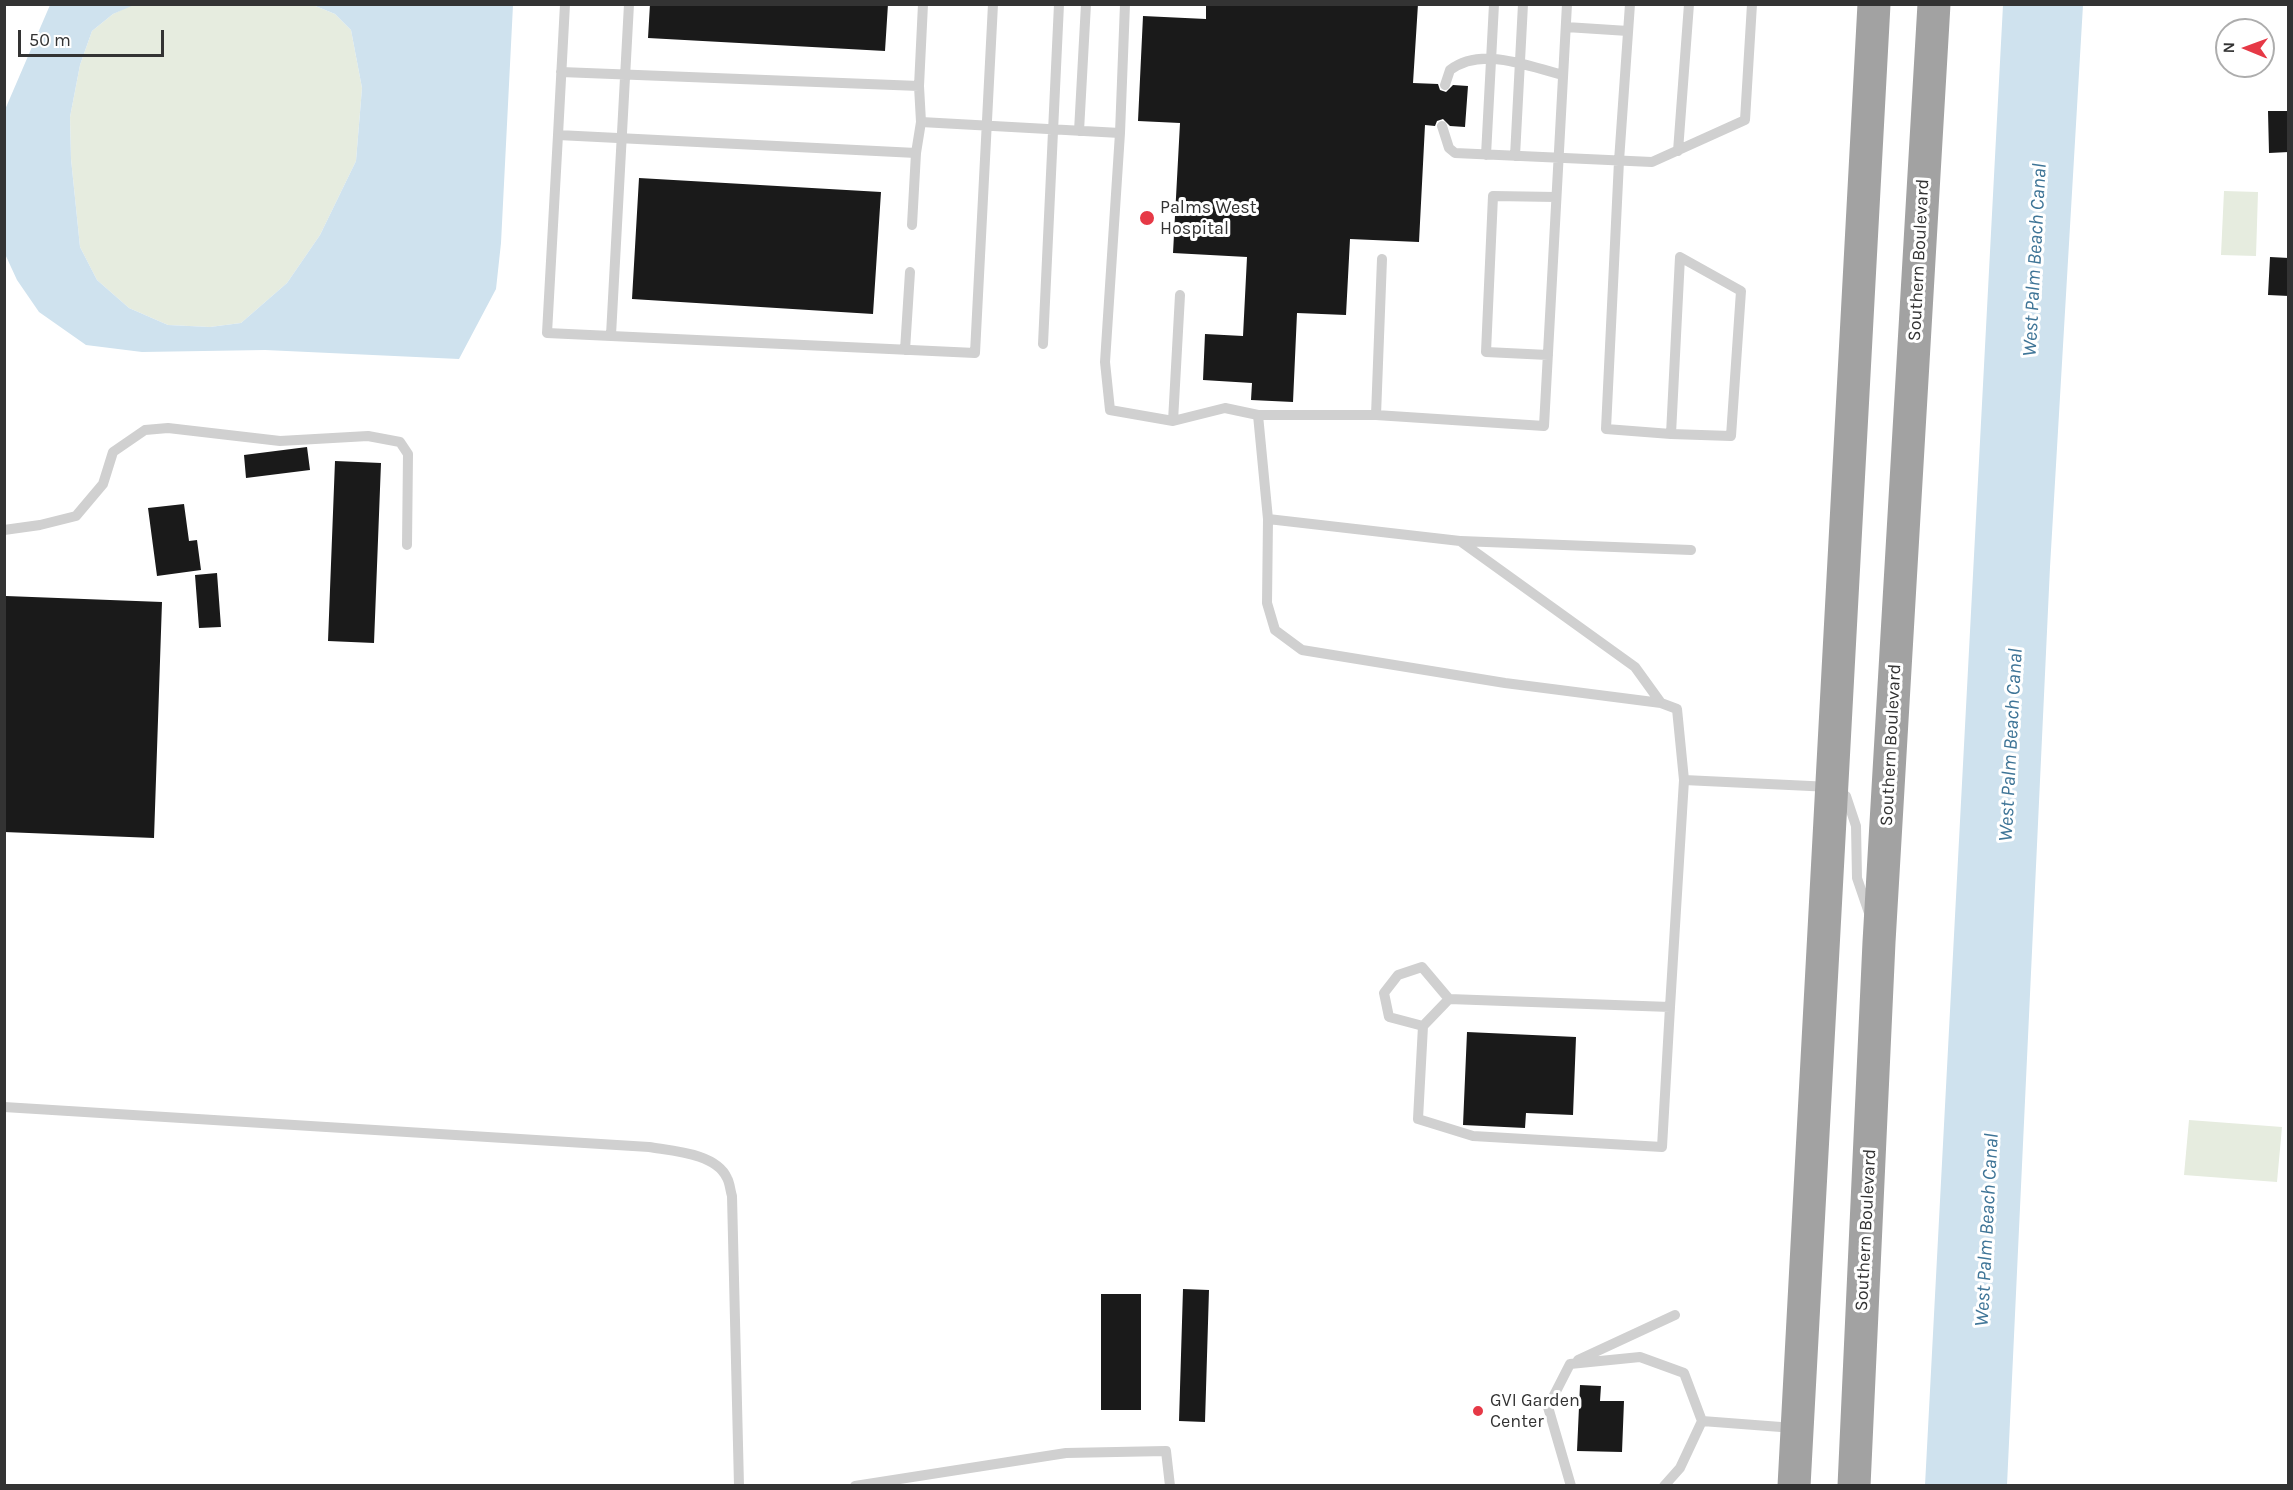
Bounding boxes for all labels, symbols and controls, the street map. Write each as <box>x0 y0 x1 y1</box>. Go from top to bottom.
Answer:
scale bar <box>21 18 166 56</box>
north arrow <box>2215 18 2275 78</box>
text: 50 m <box>29 29 71 51</box>
text: N <box>2219 42 2238 54</box>
water label: West Palm Beach Canal <box>2018 163 2052 357</box>
street label: Southern Boulevard <box>1904 178 1934 342</box>
place label: Palms West Hospital <box>1160 197 1256 240</box>
marker: Palms West Hospital <box>1138 209 1156 227</box>
water label: West Palm Beach Canal <box>1994 648 2028 842</box>
street label: Southern Boulevard <box>1876 663 1906 827</box>
water label: West Palm Beach Canal <box>1970 1133 2004 1327</box>
street label: Southern Boulevard <box>1851 1148 1881 1312</box>
place label: GVI Garden Center <box>1490 1390 1580 1432</box>
marker: GVI Garden Center <box>1471 1404 1485 1418</box>

